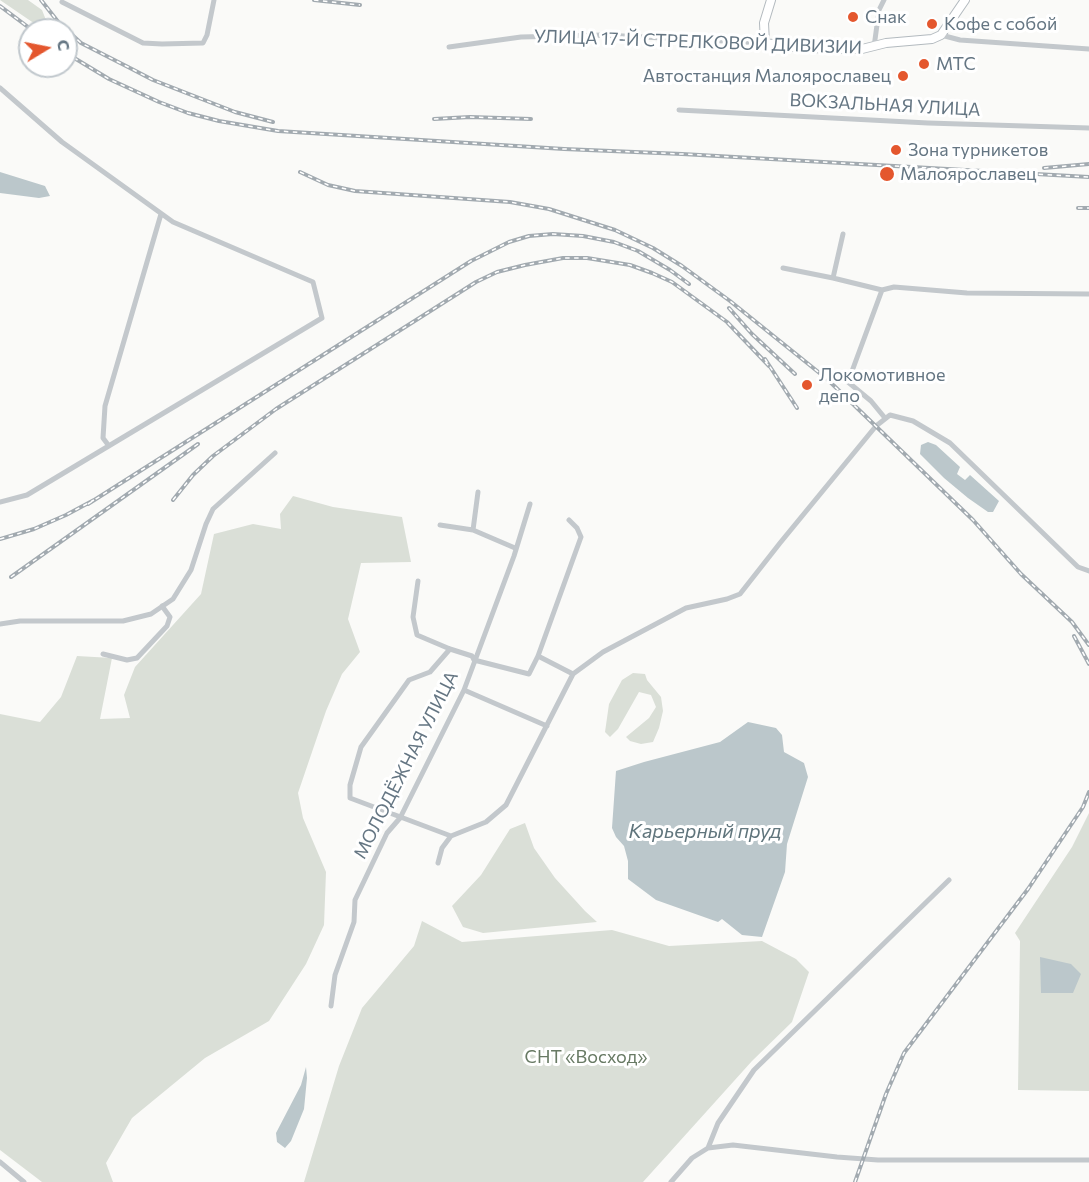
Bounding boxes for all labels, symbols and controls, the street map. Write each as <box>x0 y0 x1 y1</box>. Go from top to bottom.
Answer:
place label: Снак <box>865 6 907 28</box>
marker: Снак <box>846 10 860 24</box>
place label: Кофе с собой <box>944 13 1057 35</box>
marker: Кофе с собой <box>925 17 939 31</box>
north arrow <box>18 18 78 78</box>
street label: УЛИЦА 17-Й СТРЕЛКОВОЙ ДИВИЗИИ <box>534 25 862 59</box>
text: С <box>54 38 75 52</box>
place label: МТС <box>936 53 976 75</box>
marker: МТС <box>917 57 931 71</box>
place label: Автостанция Малоярославец <box>643 65 891 87</box>
marker: Автостанция Малоярославец <box>896 69 910 83</box>
street label: ВОКЗАЛЬНАЯ УЛИЦА <box>789 89 981 121</box>
place label: Зона турникетов <box>908 139 1048 161</box>
marker: Зона турникетов <box>889 143 903 157</box>
place label: Малоярославец <box>900 163 1036 185</box>
marker: Малоярославец <box>878 165 896 183</box>
place label: Локомотивное депо <box>819 364 945 406</box>
marker: Локомотивное депо <box>800 378 814 392</box>
street label: МОЛОДЁЖНАЯ УЛИЦА <box>349 667 463 863</box>
water label: Карьерный пруд <box>628 819 782 843</box>
park label: СНТ «Восход» <box>525 1046 647 1068</box>

